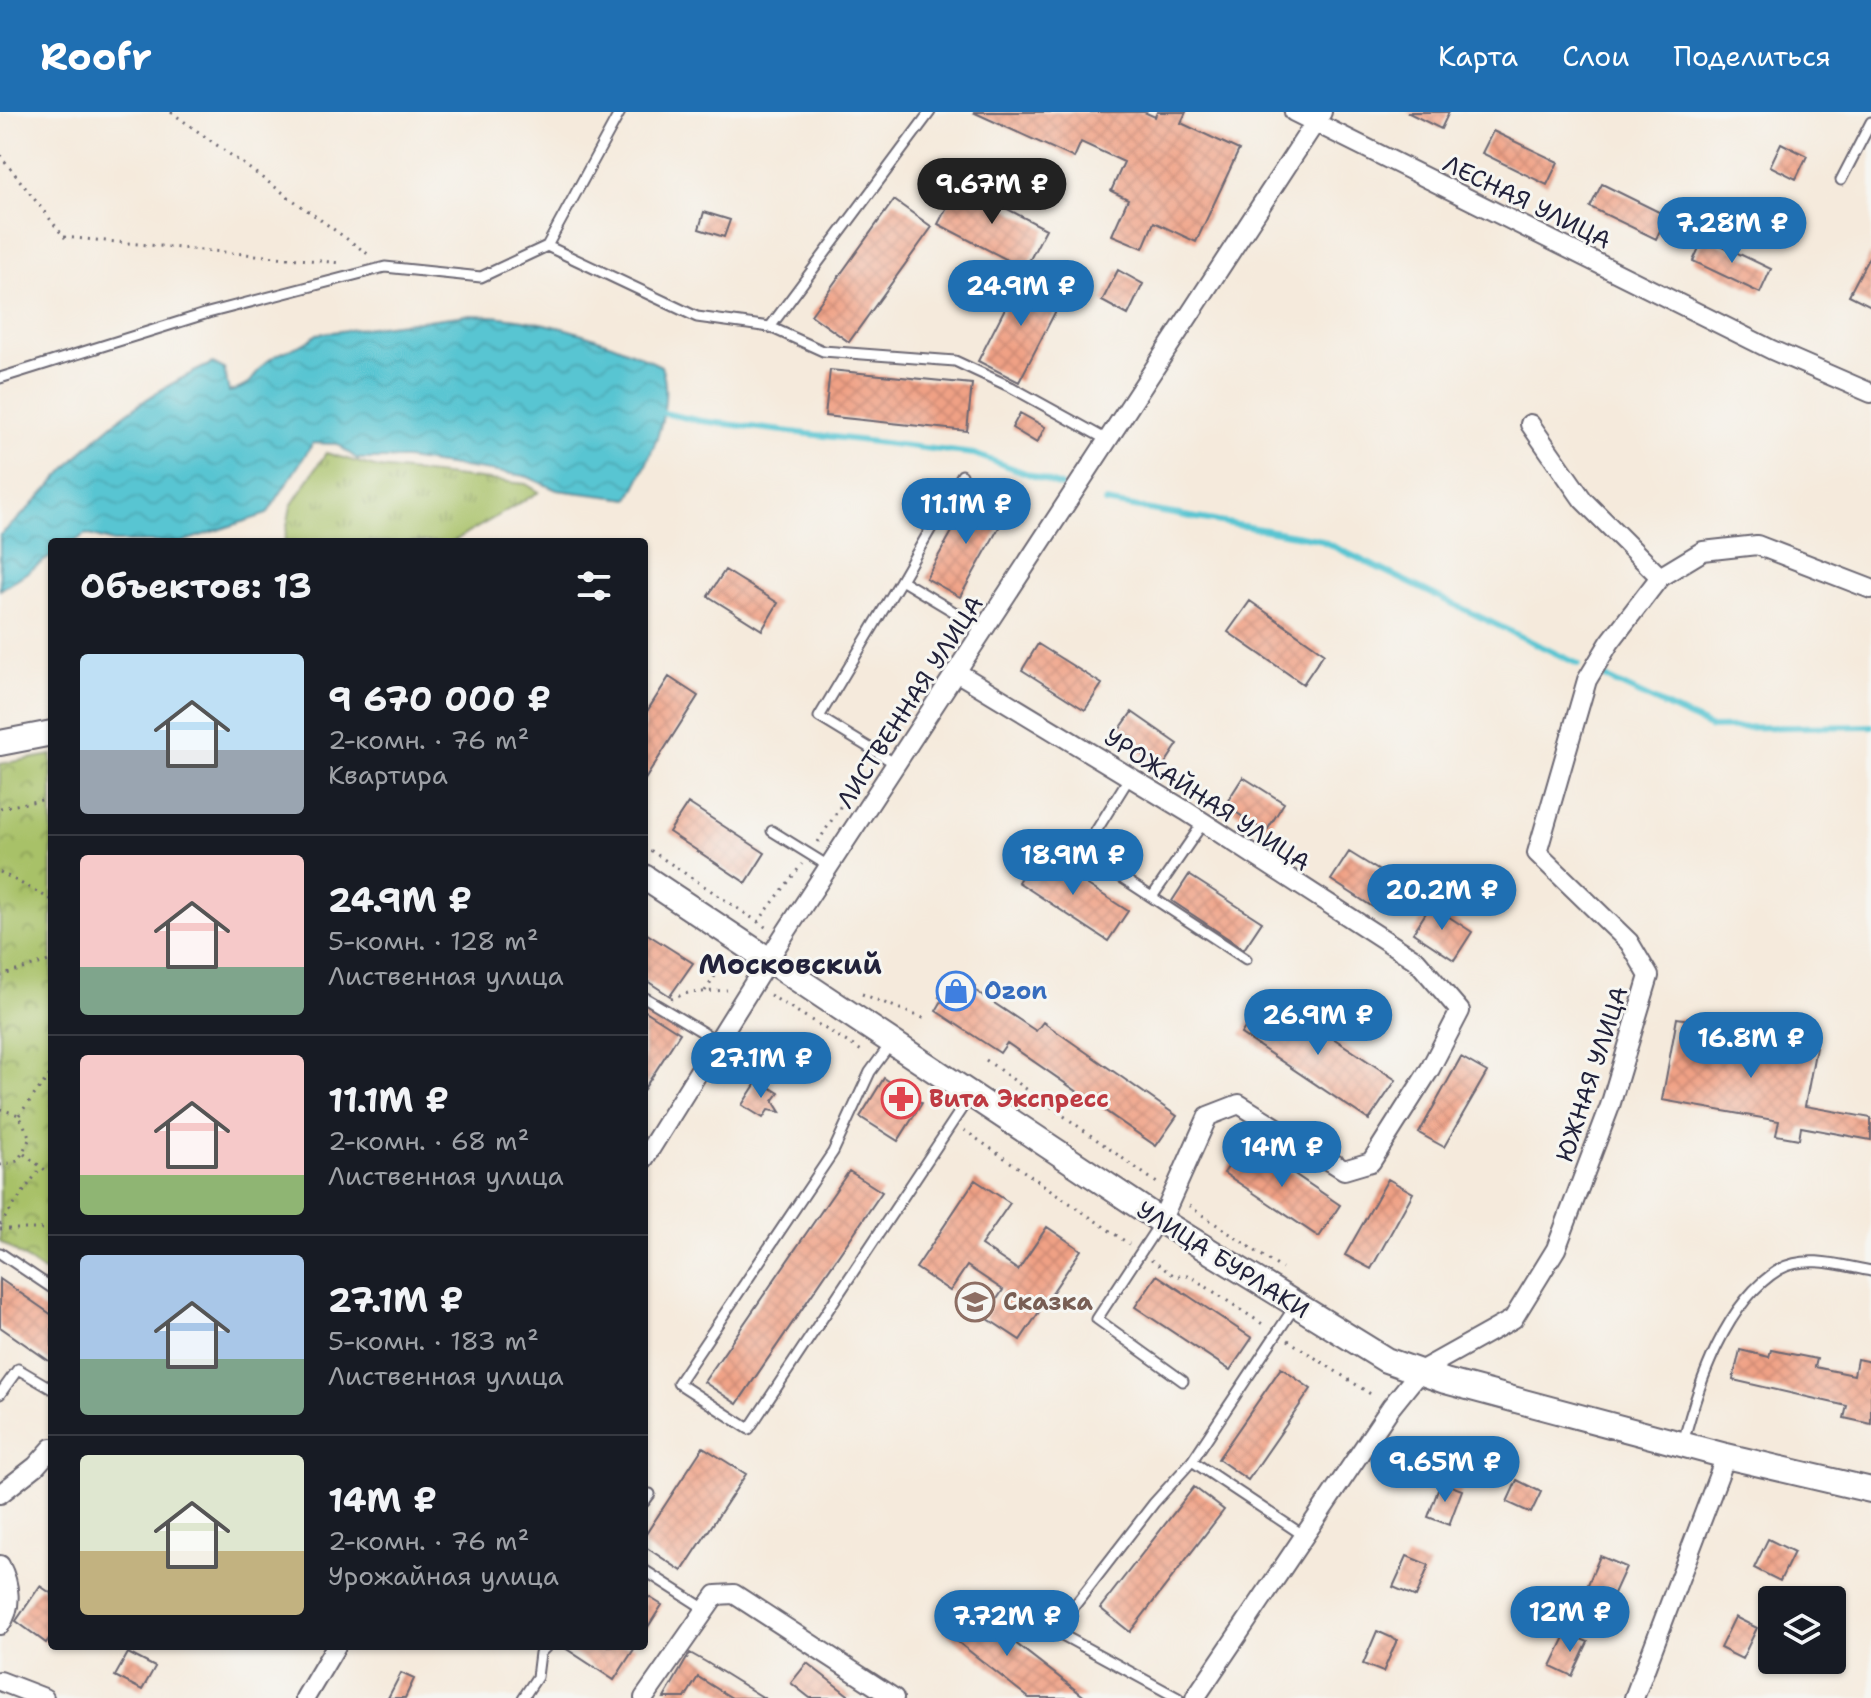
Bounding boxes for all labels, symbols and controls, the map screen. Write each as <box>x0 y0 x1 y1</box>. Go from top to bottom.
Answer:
text: Roofr <box>40 31 152 82</box>
text: Карта <box>1438 37 1518 75</box>
text: Слои <box>1562 37 1629 75</box>
text: Поделиться <box>1673 37 1831 75</box>
street label: ЛЕСНАЯ УЛИЦА <box>1438 148 1616 256</box>
pin: 9.67M ₽ <box>918 158 1066 226</box>
text: 9.67M ₽ <box>935 166 1049 201</box>
pin: 7.28M ₽ <box>1658 197 1806 265</box>
text: 7.28M ₽ <box>1675 205 1789 240</box>
pin: 24.9M ₽ <box>947 260 1095 328</box>
text: 24.9M ₽ <box>966 268 1076 303</box>
pin: 11.1M ₽ <box>892 478 1040 546</box>
text: 11.1M ₽ <box>920 486 1012 521</box>
text: Объектов: 13 <box>80 563 312 609</box>
icon: filters <box>572 564 616 608</box>
street label: ЛИСТВЕННАЯ УЛИЦА <box>829 590 991 814</box>
text: 9 670 000 ₽ <box>328 676 551 722</box>
icon: home <box>144 686 240 782</box>
street label: УРОЖАЙНАЯ УЛИЦА <box>1098 721 1316 879</box>
text: 2-комн. · 76 m² <box>328 722 529 757</box>
text: Квартира <box>328 757 448 792</box>
pin: 18.9M ₽ <box>999 829 1147 897</box>
text: 18.9M ₽ <box>1020 837 1126 872</box>
pin: 20.2M ₽ <box>1368 864 1516 932</box>
text: 20.2M ₽ <box>1385 872 1499 907</box>
text: 24.9M ₽ <box>328 877 472 923</box>
icon: home <box>144 887 240 983</box>
text: 5-комн. · 128 m² <box>328 923 539 958</box>
district label: Московский <box>698 945 882 983</box>
text: Лиственная улица <box>328 958 564 993</box>
shop icon: Ozon <box>935 970 977 1012</box>
place label: Ozon <box>984 975 1047 1007</box>
street label: ЮЖНАЯ УЛИЦА <box>1549 982 1635 1166</box>
pin: 26.9M ₽ <box>1244 989 1392 1057</box>
text: 26.9M ₽ <box>1262 997 1374 1032</box>
pin: 16.8M ₽ <box>1677 1012 1825 1080</box>
text: 16.8M ₽ <box>1697 1020 1805 1055</box>
pin: 27.1M ₽ <box>687 1032 835 1100</box>
text: 27.1M ₽ <box>709 1040 813 1075</box>
text: 11.1M ₽ <box>328 1077 449 1123</box>
pharmacy icon: Вита Экспресс <box>880 1078 922 1120</box>
place label: Вита Экспресс <box>929 1083 1109 1115</box>
icon: home <box>144 1087 240 1183</box>
pin: 14M ₽ <box>1226 1121 1338 1189</box>
text: 2-комн. · 68 m² <box>328 1123 529 1158</box>
text: 14M ₽ <box>1240 1129 1324 1164</box>
text: Лиственная улица <box>328 1158 564 1193</box>
street label: УЛИЦА БУРЛАКИ <box>1130 1194 1316 1326</box>
text: 27.1M ₽ <box>328 1277 464 1323</box>
school or university icon: Сказка <box>954 1281 996 1323</box>
place label: Сказка <box>1003 1286 1093 1318</box>
icon: home <box>144 1287 240 1383</box>
text: 5-комн. · 183 m² <box>328 1323 539 1358</box>
text: Лиственная улица <box>328 1358 564 1393</box>
pin: 9.65M ₽ <box>1371 1436 1519 1504</box>
text: 9.65M ₽ <box>1389 1444 1501 1479</box>
text: 14M ₽ <box>328 1477 437 1523</box>
icon: home <box>144 1487 240 1583</box>
text: 2-комн. · 76 m² <box>328 1523 529 1558</box>
text: Урожайная улица <box>328 1558 559 1593</box>
pin: 12M ₽ <box>1514 1586 1626 1654</box>
map controls <box>1758 1586 1846 1674</box>
button: layers <box>1758 1586 1846 1674</box>
pin: 7.72M ₽ <box>933 1590 1081 1658</box>
text: 12M ₽ <box>1529 1594 1611 1629</box>
text: 7.72M ₽ <box>952 1598 1062 1633</box>

